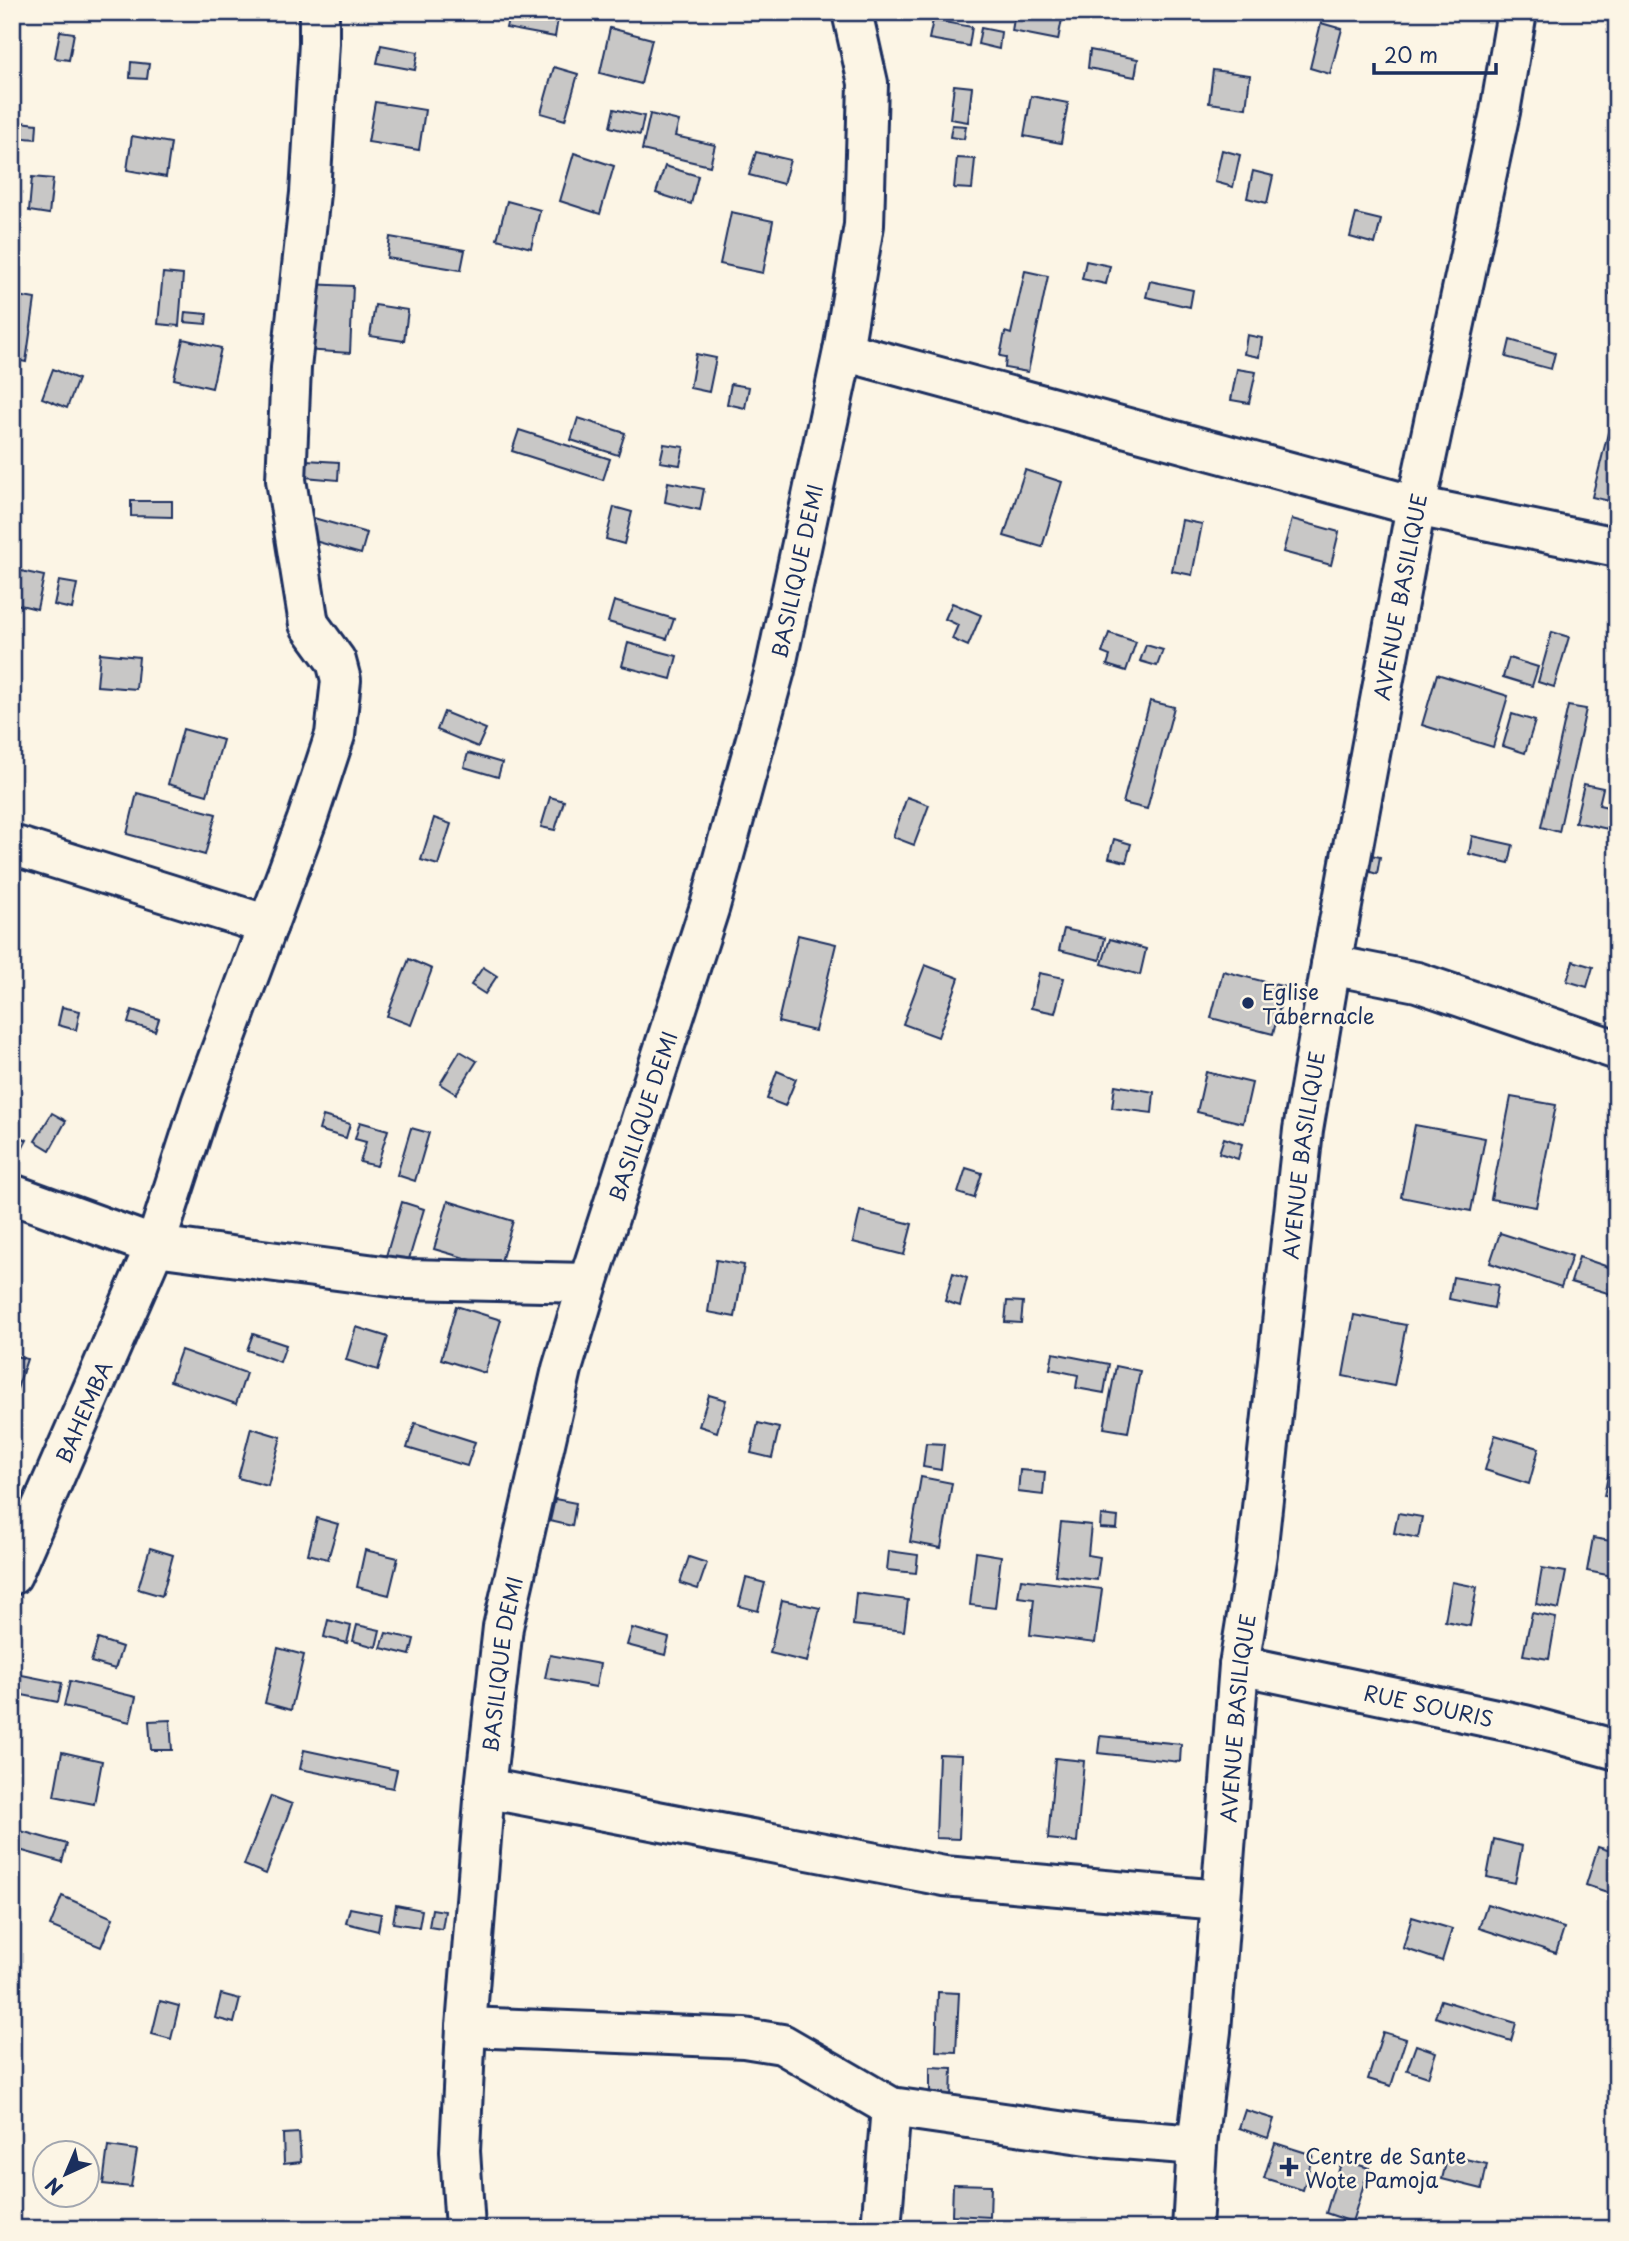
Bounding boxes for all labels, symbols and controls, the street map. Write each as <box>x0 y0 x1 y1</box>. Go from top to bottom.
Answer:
scale bar <box>1374 32 1496 76</box>
text: 20 m <box>1384 38 1438 70</box>
street label: BASILIQUE DEMI <box>762 481 830 661</box>
street label: AVENUE BASILIQUE <box>1364 490 1434 703</box>
place label: Eglise Tabernacle <box>1262 975 1375 1031</box>
marker: Eglise Tabernacle <box>1240 995 1256 1011</box>
street label: BASILIQUE DEMI <box>599 1027 685 1206</box>
street label: AVENUE BASILIQUE <box>1273 1049 1332 1261</box>
street label: BAHEMBA <box>47 1355 119 1468</box>
street label: BASILIQUE DEMI <box>473 1573 530 1754</box>
street label: AVENUE BASILIQUE <box>1211 1611 1263 1824</box>
street label: RUE SOURIS <box>1361 1676 1497 1734</box>
place label: Centre de Sante Wote Pamoja <box>1305 2139 1466 2195</box>
north arrow <box>32 2140 102 2210</box>
marker: Centre de Sante Wote Pamoja <box>1279 2157 1299 2177</box>
text: N <box>38 2172 69 2202</box>

